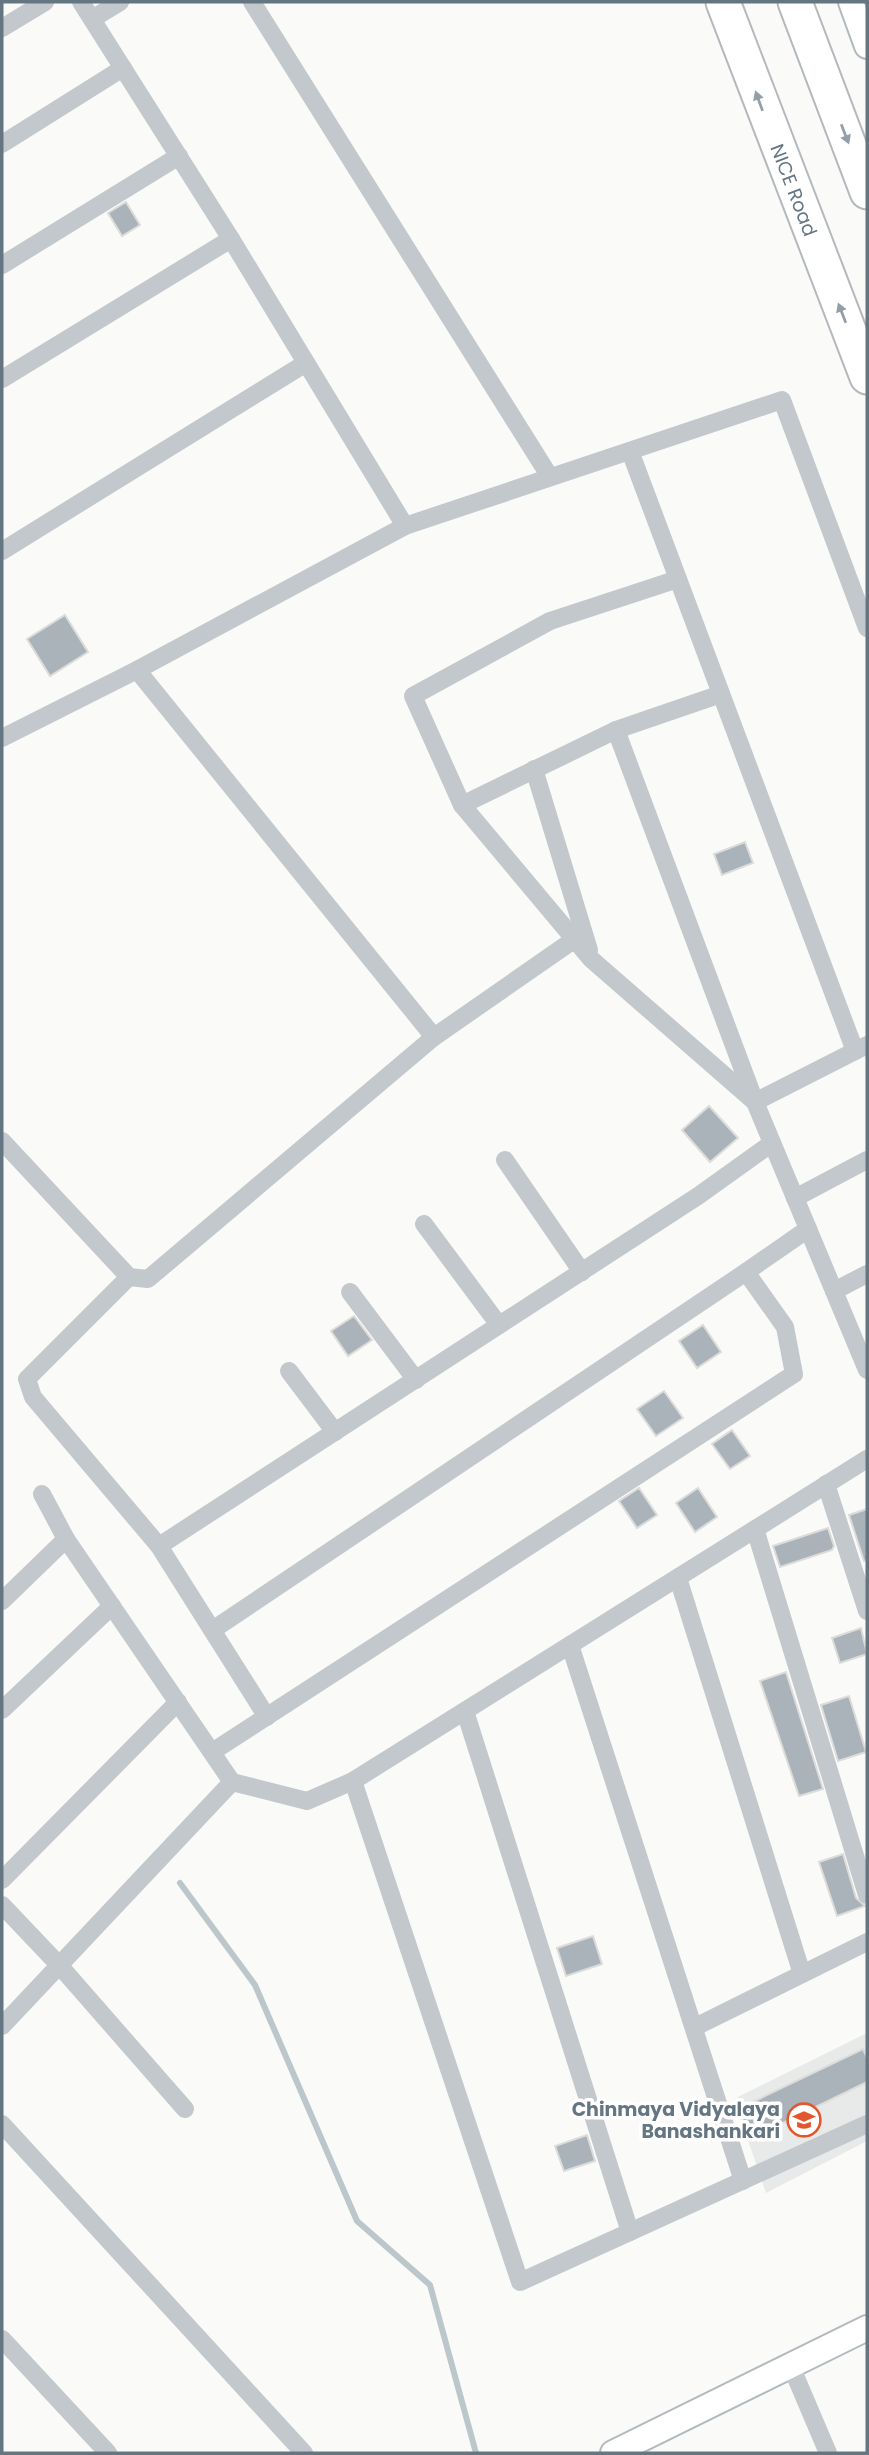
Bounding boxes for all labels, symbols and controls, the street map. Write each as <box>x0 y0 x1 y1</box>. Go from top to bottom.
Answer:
one-way arrow <box>753 91 764 112</box>
one-way arrow <box>840 124 851 145</box>
street label: NICE Road <box>764 140 824 240</box>
one-way arrow <box>837 303 848 324</box>
place label: Chinmaya Vidyalaya Banashankari <box>572 2096 780 2145</box>
school or university icon: Chinmaya Vidyalaya Banashankari <box>785 2101 823 2139</box>

